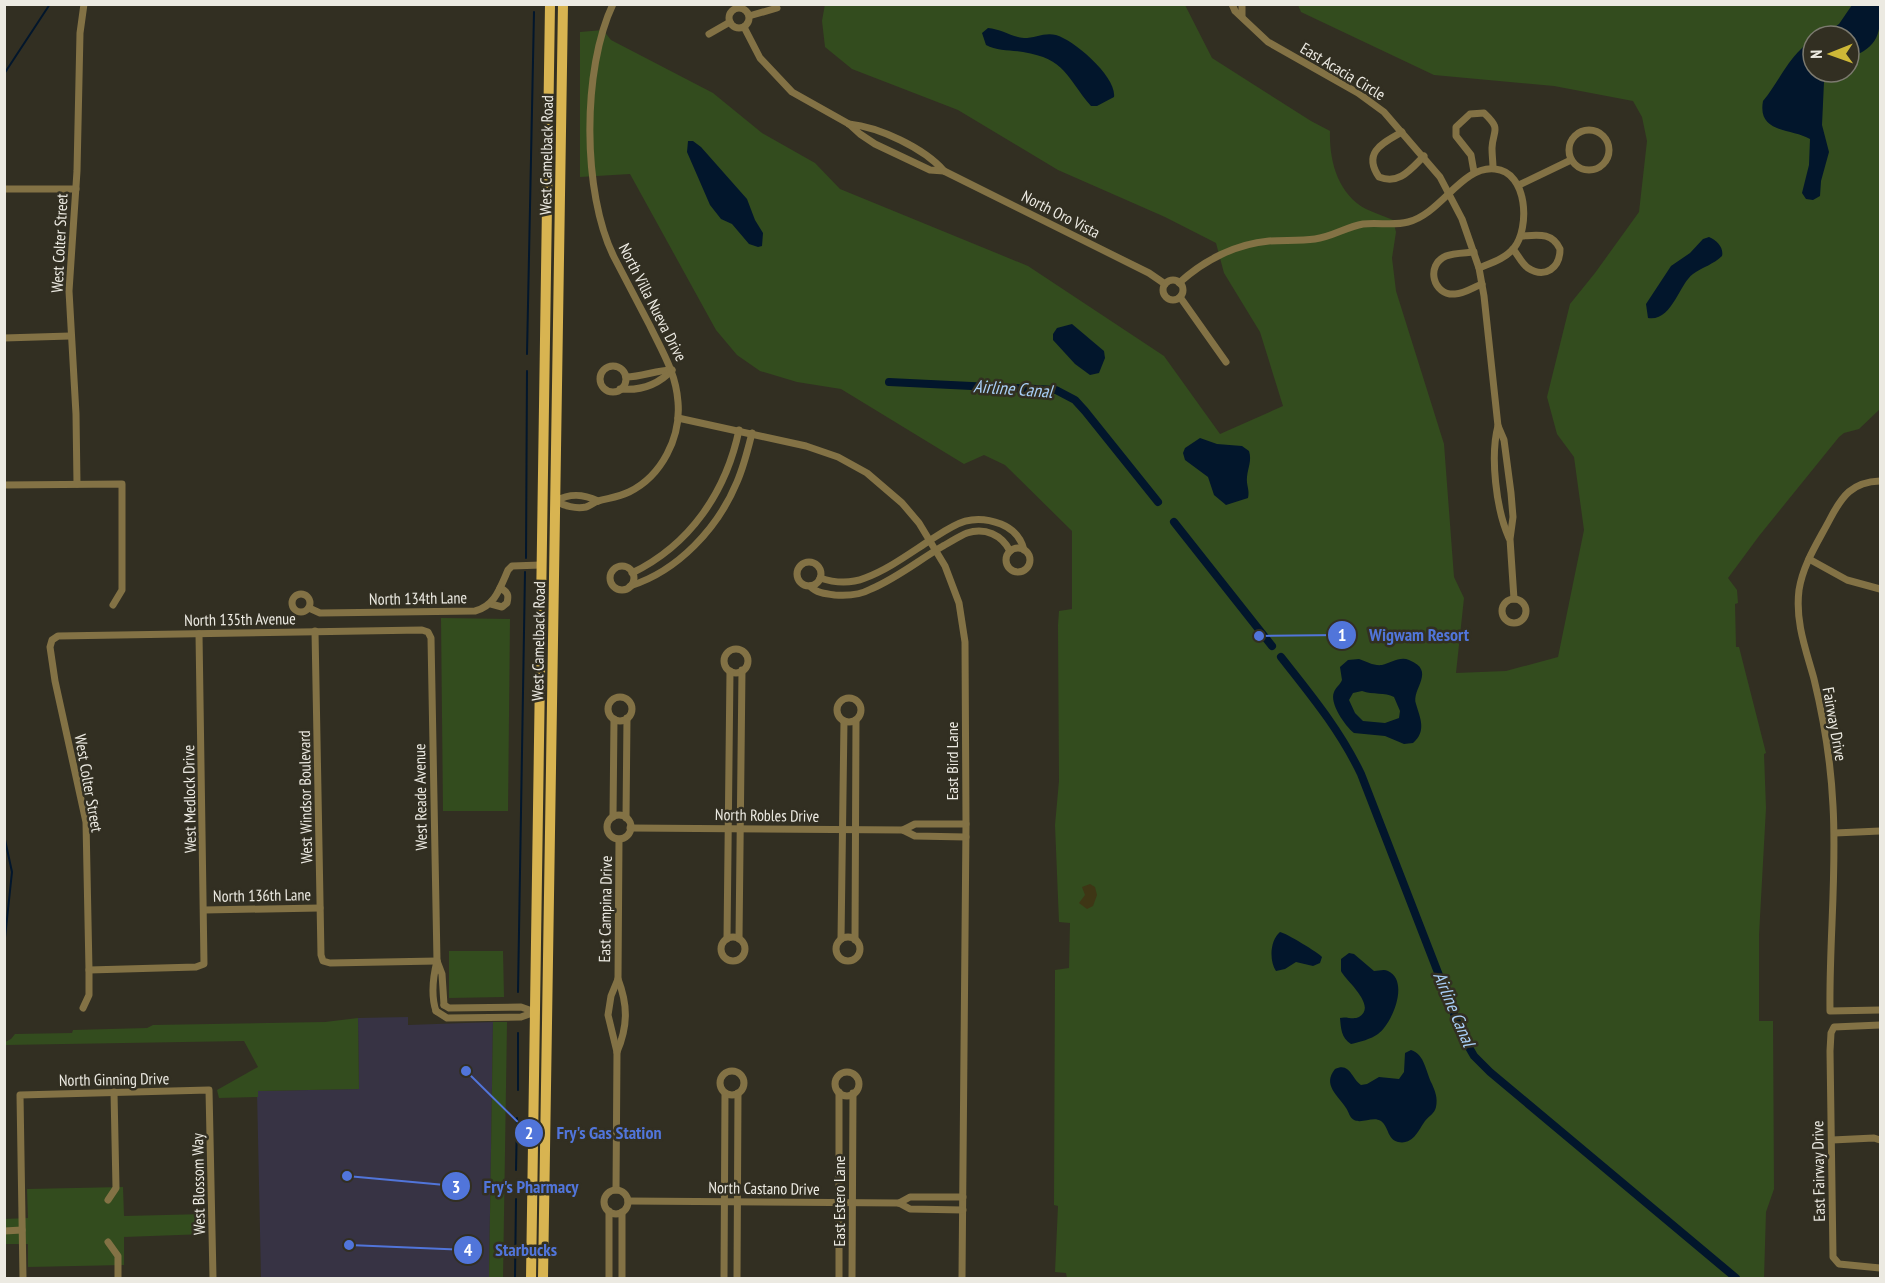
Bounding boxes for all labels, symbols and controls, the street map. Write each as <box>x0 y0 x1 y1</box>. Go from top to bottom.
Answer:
north arrow <box>1801 24 1861 84</box>
street label: East Acacia Circle <box>1297 38 1389 104</box>
text: N <box>1806 50 1826 59</box>
street label: West Camelback Road <box>535 95 557 215</box>
street label: North Oro Vista <box>1018 186 1104 242</box>
street label: West Colter Street <box>46 192 72 293</box>
street label: North Villa Nueva Drive <box>615 240 691 364</box>
water label: Airline Canal <box>973 374 1055 403</box>
street label: West Camelback Road <box>527 581 549 701</box>
street label: North 134th Lane <box>369 587 467 609</box>
street label: North 135th Avenue <box>184 608 296 630</box>
callout: Wigwam Resort <box>1327 617 1481 653</box>
text: 1 <box>1338 623 1346 646</box>
text: Wigwam Resort <box>1368 623 1470 646</box>
street label: Fairway Drive <box>1819 685 1851 763</box>
street label: East Bird Lane <box>942 722 962 800</box>
street label: West Windsor Boulevard <box>294 730 316 864</box>
street label: West Colter Street <box>71 732 108 834</box>
street label: West Reade Avenue <box>409 743 431 851</box>
street label: West Medlock Drive <box>178 745 200 853</box>
street label: North Robles Drive <box>715 804 819 826</box>
street label: East Campina Drive <box>594 855 616 963</box>
street label: North 136th Lane <box>213 884 311 906</box>
water label: Airline Canal <box>1428 968 1481 1051</box>
street label: North Ginning Drive <box>59 1068 169 1090</box>
callout: Fry's Gas Station <box>514 1115 674 1151</box>
street label: East Fairway Drive <box>1807 1120 1829 1222</box>
text: 2 <box>525 1121 533 1144</box>
text: Fry's Gas Station <box>557 1121 662 1144</box>
street label: West Blossom Way <box>187 1133 209 1235</box>
street label: East Estero Lane <box>829 1156 849 1246</box>
callout: Fry's Pharmacy <box>441 1168 590 1204</box>
text: 3 <box>452 1175 460 1198</box>
text: Fry's Pharmacy <box>484 1175 579 1198</box>
street label: North Castano Drive <box>708 1177 820 1199</box>
callout: Starbucks <box>453 1232 569 1268</box>
text: 4 <box>464 1238 473 1261</box>
text: Starbucks <box>495 1238 557 1261</box>

